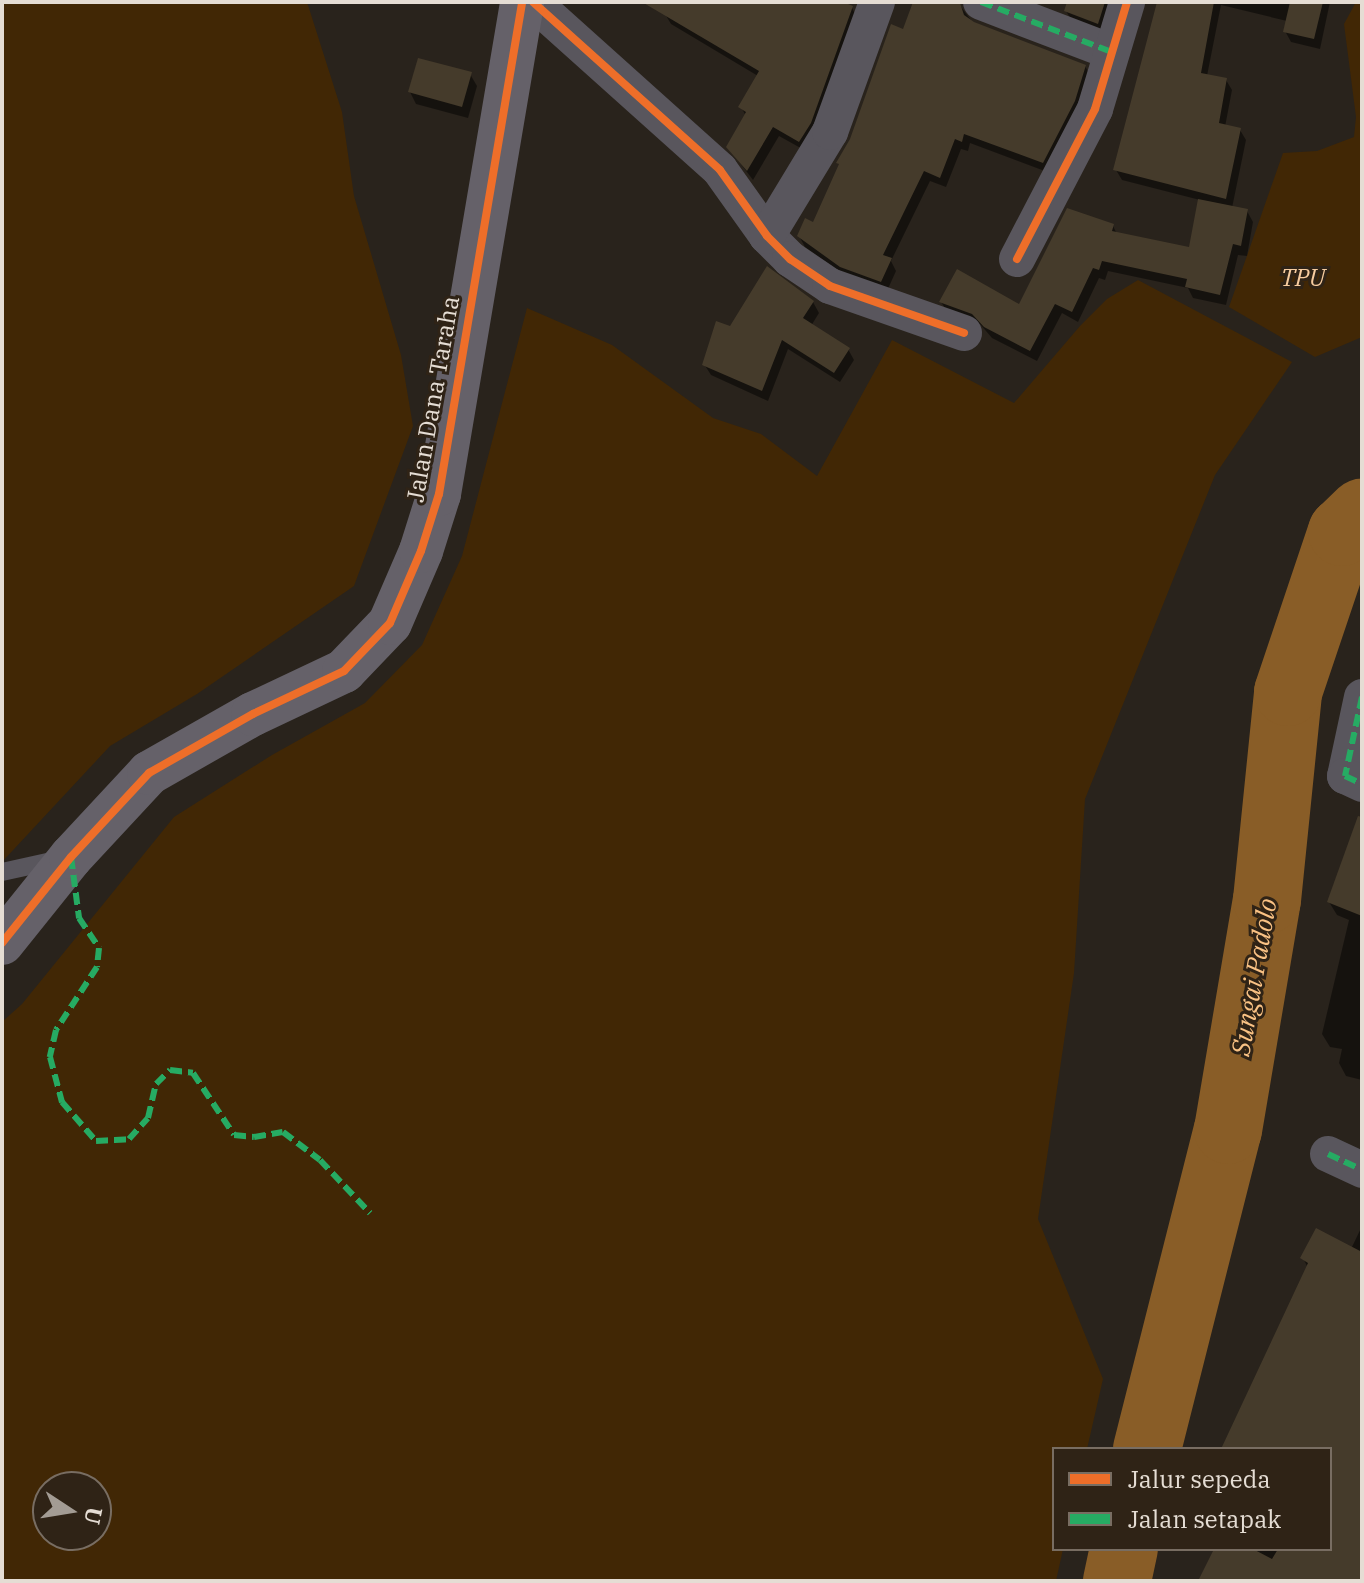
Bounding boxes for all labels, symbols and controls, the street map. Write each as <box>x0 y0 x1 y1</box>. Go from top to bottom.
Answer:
park label: TPU <box>1281 264 1325 292</box>
street label: Jalan Dana Taraha <box>401 294 465 504</box>
water label: Sungai Padolo <box>1225 896 1283 1058</box>
legend <box>1052 1447 1332 1551</box>
text: Jalur sepeda <box>1128 1463 1271 1495</box>
north arrow <box>32 1471 112 1551</box>
text: Jalan setapak <box>1128 1503 1281 1535</box>
text: U <box>78 1504 110 1527</box>

